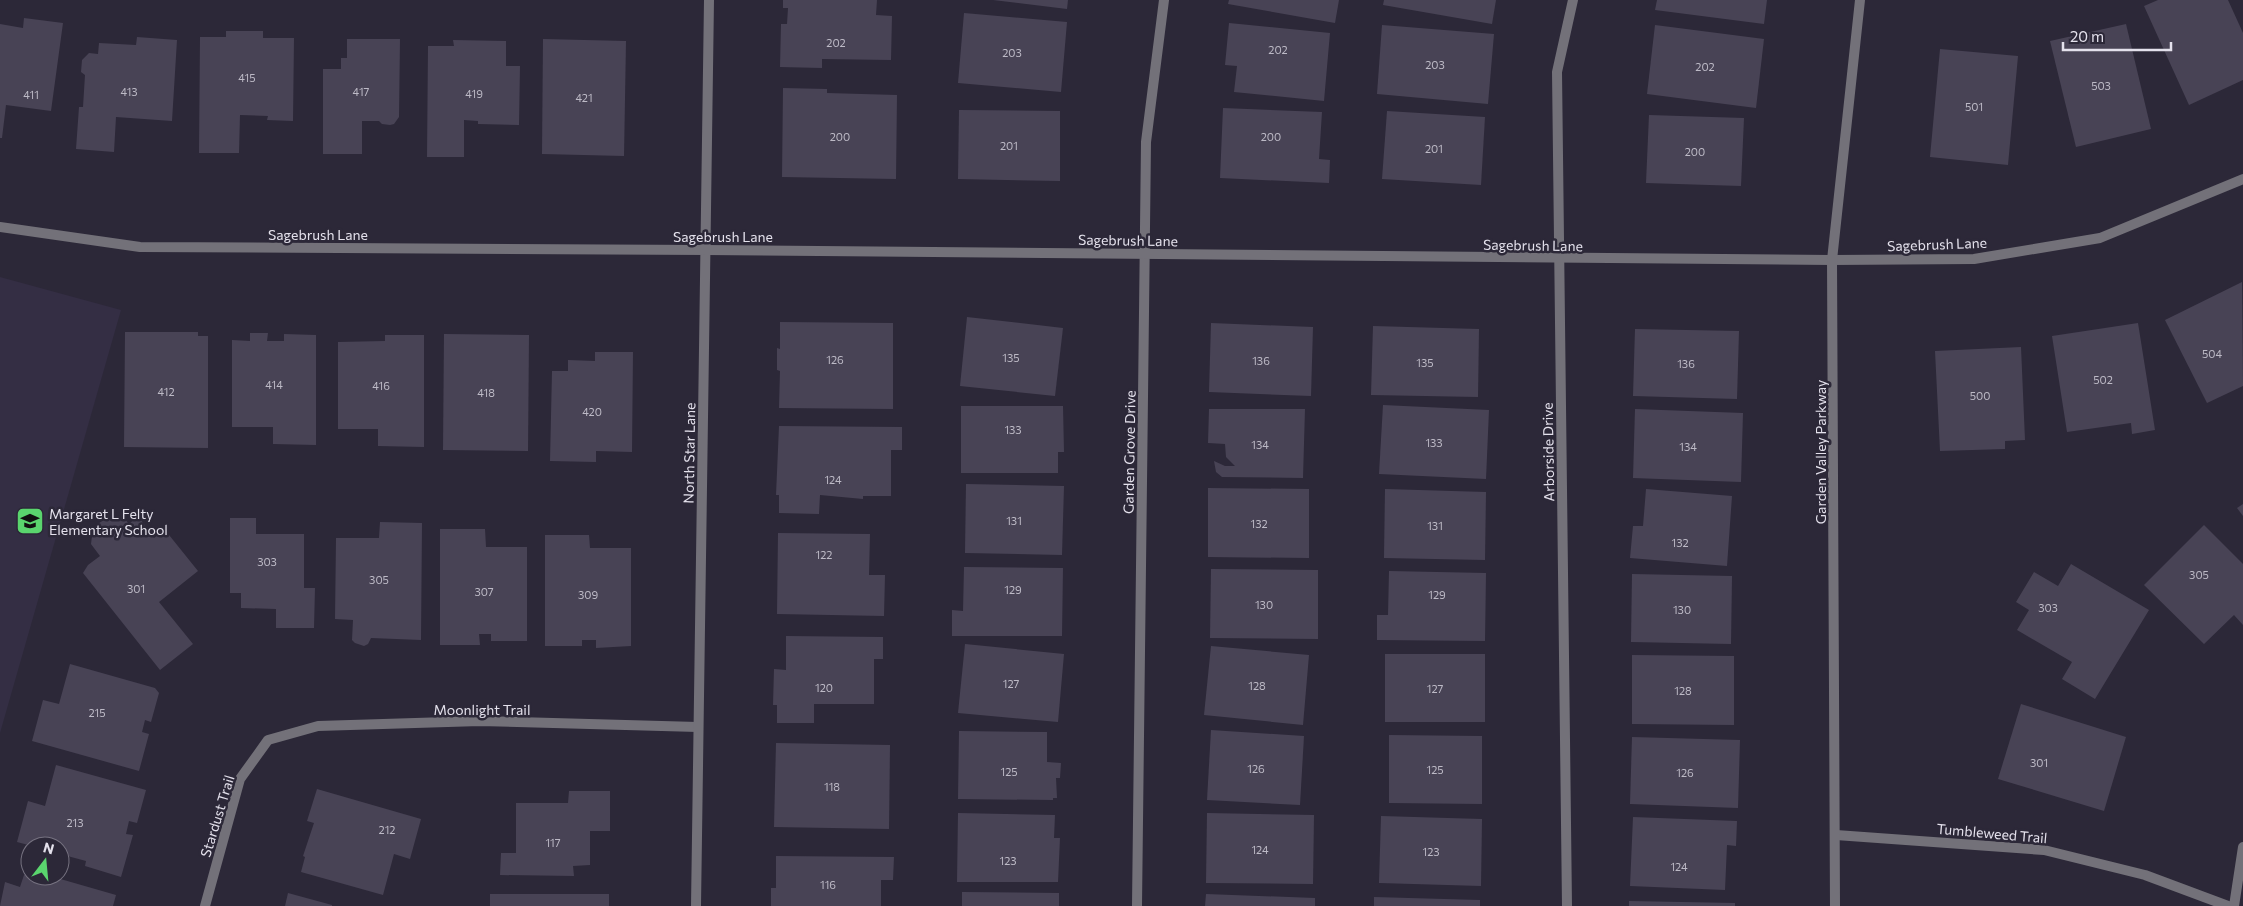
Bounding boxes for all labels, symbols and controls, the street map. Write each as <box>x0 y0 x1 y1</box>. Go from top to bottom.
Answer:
scale bar <box>2063 20 2170 52</box>
text: 20 m <box>2070 27 2104 45</box>
house number: 202 <box>826 36 846 49</box>
house number: 202 <box>1268 43 1288 56</box>
house number: 203 <box>1002 46 1022 59</box>
house number: 203 <box>1425 58 1445 71</box>
house number: 202 <box>1695 60 1715 73</box>
house number: 415 <box>238 71 256 84</box>
house number: 503 <box>2091 79 2111 92</box>
house number: 413 <box>120 85 138 98</box>
house number: 417 <box>353 85 370 98</box>
house number: 419 <box>465 87 483 100</box>
house number: 411 <box>23 88 39 101</box>
house number: 421 <box>575 91 593 104</box>
house number: 501 <box>1965 100 1983 113</box>
house number: 200 <box>830 130 850 143</box>
house number: 200 <box>1261 130 1281 143</box>
house number: 201 <box>1000 139 1018 152</box>
house number: 201 <box>1425 142 1443 155</box>
house number: 200 <box>1685 145 1705 158</box>
street label: Sagebrush Lane <box>268 226 368 243</box>
street label: Sagebrush Lane <box>673 228 773 245</box>
street label: Sagebrush Lane <box>1078 231 1178 249</box>
street label: Sagebrush Lane <box>1887 234 1987 254</box>
street label: Sagebrush Lane <box>1483 236 1583 254</box>
house number: 504 <box>2202 347 2222 360</box>
house number: 135 <box>1002 351 1020 364</box>
house number: 126 <box>826 353 844 366</box>
house number: 136 <box>1252 354 1270 367</box>
house number: 135 <box>1416 356 1434 369</box>
house number: 136 <box>1677 357 1695 370</box>
house number: 502 <box>2093 373 2113 386</box>
house number: 414 <box>265 378 283 391</box>
house number: 416 <box>372 379 390 392</box>
street label: Garden Valley Parkway <box>1812 380 1829 524</box>
house number: 412 <box>157 385 175 398</box>
house number: 418 <box>477 386 495 399</box>
house number: 500 <box>1970 389 1990 402</box>
street label: Garden Grove Drive <box>1119 390 1139 514</box>
street label: North Star Lane <box>680 402 698 504</box>
street label: Arborside Drive <box>1539 402 1557 502</box>
house number: 420 <box>582 405 602 418</box>
house number: 133 <box>1004 423 1022 436</box>
house number: 133 <box>1425 436 1443 449</box>
house number: 134 <box>1251 438 1269 451</box>
house number: 134 <box>1679 440 1697 453</box>
house number: 124 <box>824 473 842 486</box>
place label: Margaret L Felty Elementary School <box>49 505 168 538</box>
school or university icon: Margaret L Felty Elementary School <box>15 506 45 536</box>
house number: 131 <box>1006 514 1022 527</box>
house number: 132 <box>1250 517 1268 530</box>
house number: 131 <box>1427 519 1443 532</box>
house number: 132 <box>1671 536 1689 549</box>
house number: 122 <box>816 548 832 561</box>
house number: 303 <box>257 555 277 568</box>
house number: 305 <box>2189 568 2209 581</box>
house number: 305 <box>369 573 389 586</box>
house number: 301 <box>127 582 145 595</box>
house number: 129 <box>1004 583 1022 596</box>
house number: 307 <box>474 585 494 598</box>
house number: 309 <box>578 588 598 601</box>
house number: 129 <box>1428 588 1446 601</box>
house number: 130 <box>1255 598 1273 611</box>
house number: 303 <box>2038 601 2058 614</box>
house number: 130 <box>1673 603 1691 616</box>
house number: 127 <box>1003 677 1019 690</box>
house number: 128 <box>1248 679 1266 692</box>
house number: 120 <box>815 681 833 694</box>
house number: 127 <box>1427 682 1443 695</box>
house number: 128 <box>1674 684 1692 697</box>
street label: Moonlight Trail <box>433 701 531 718</box>
house number: 215 <box>88 706 106 719</box>
house number: 301 <box>2030 756 2048 769</box>
house number: 126 <box>1247 762 1265 775</box>
house number: 125 <box>1426 763 1444 776</box>
house number: 125 <box>1000 765 1018 778</box>
house number: 126 <box>1676 766 1694 779</box>
street label: Stardust Trail <box>196 773 238 859</box>
house number: 118 <box>824 780 840 793</box>
house number: 213 <box>66 816 84 829</box>
street label: Tumbleweed Trail <box>1936 820 2048 846</box>
house number: 212 <box>379 823 395 836</box>
north arrow <box>20 836 70 886</box>
house number: 117 <box>545 836 561 849</box>
text: N <box>41 838 56 858</box>
house number: 124 <box>1251 843 1269 856</box>
house number: 123 <box>1422 845 1440 858</box>
house number: 123 <box>999 854 1017 867</box>
house number: 124 <box>1670 860 1688 873</box>
house number: 116 <box>820 878 836 891</box>

